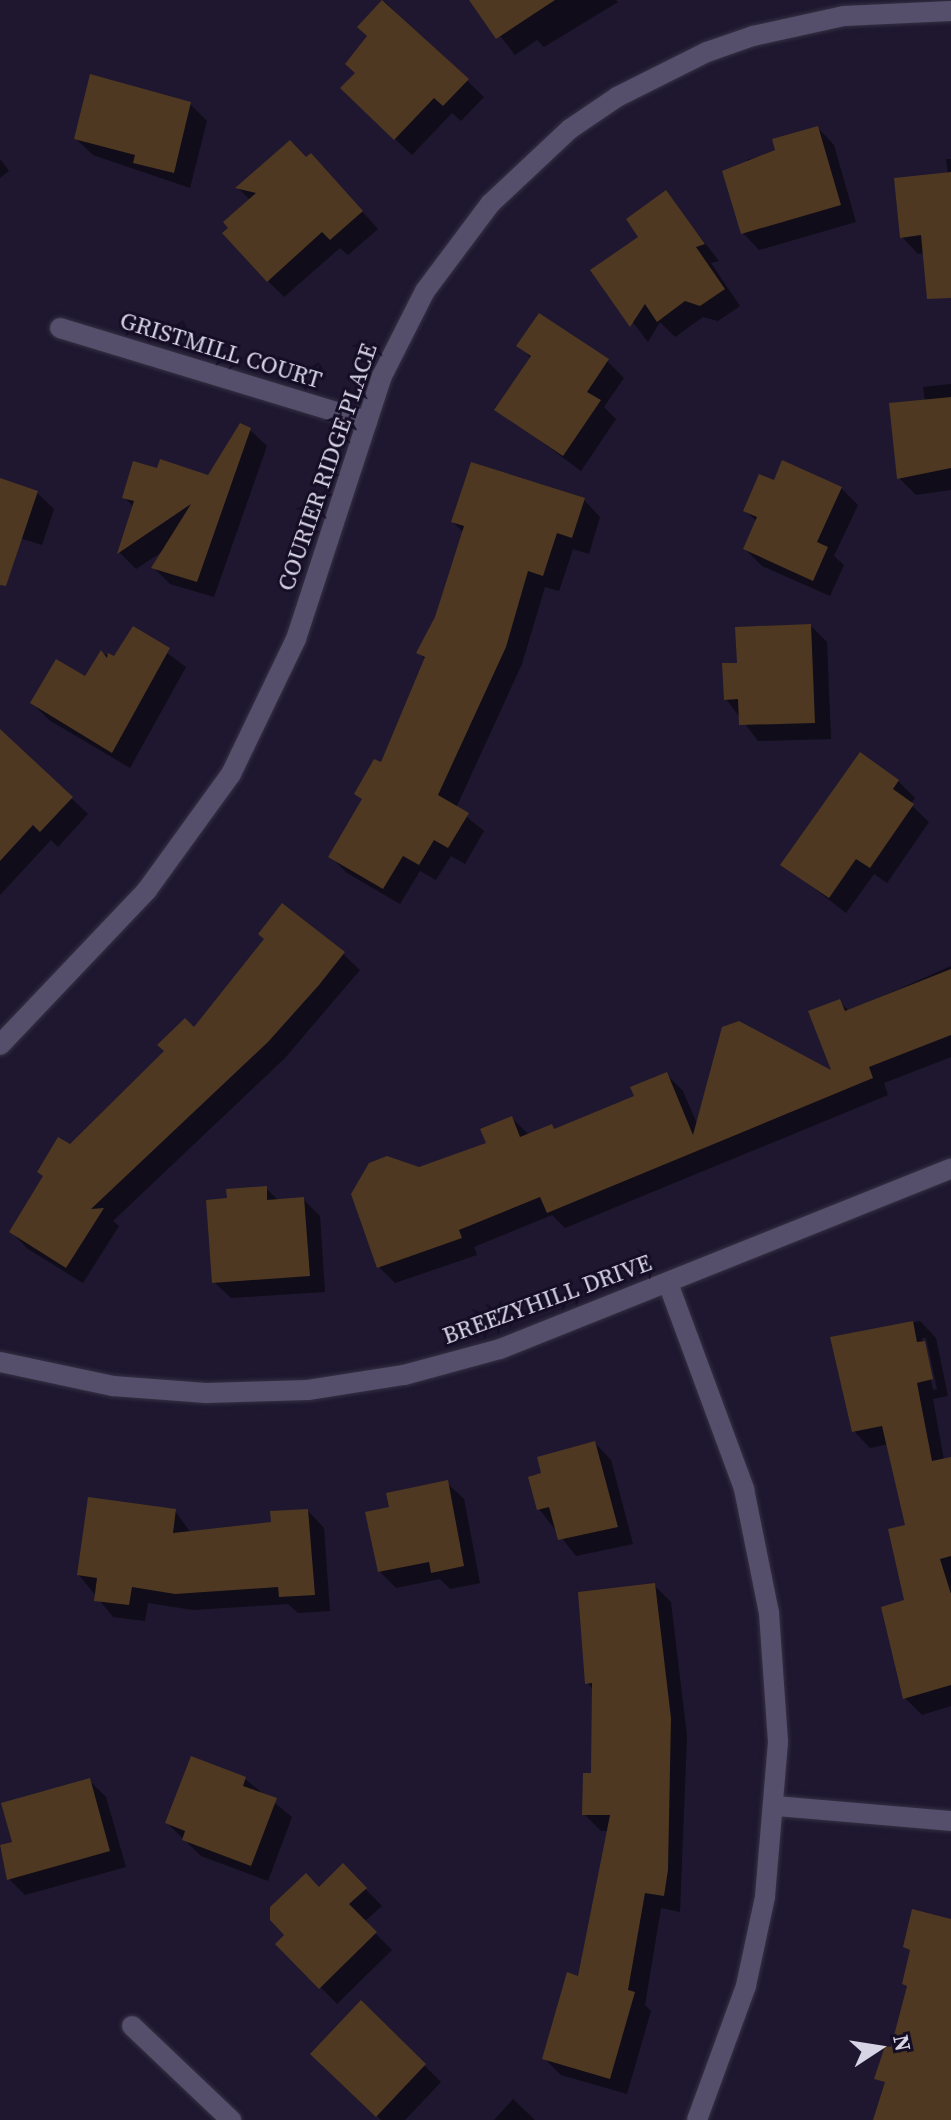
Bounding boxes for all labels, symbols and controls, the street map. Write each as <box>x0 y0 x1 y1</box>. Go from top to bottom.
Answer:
street label: GRISTMILL COURT <box>117 306 325 394</box>
street label: COURIER RIDGE PLACE <box>271 340 383 594</box>
street label: BREEZYHILL DRIVE <box>439 1248 655 1350</box>
north arrow <box>839 2008 919 2088</box>
text: N <box>886 2032 919 2054</box>

